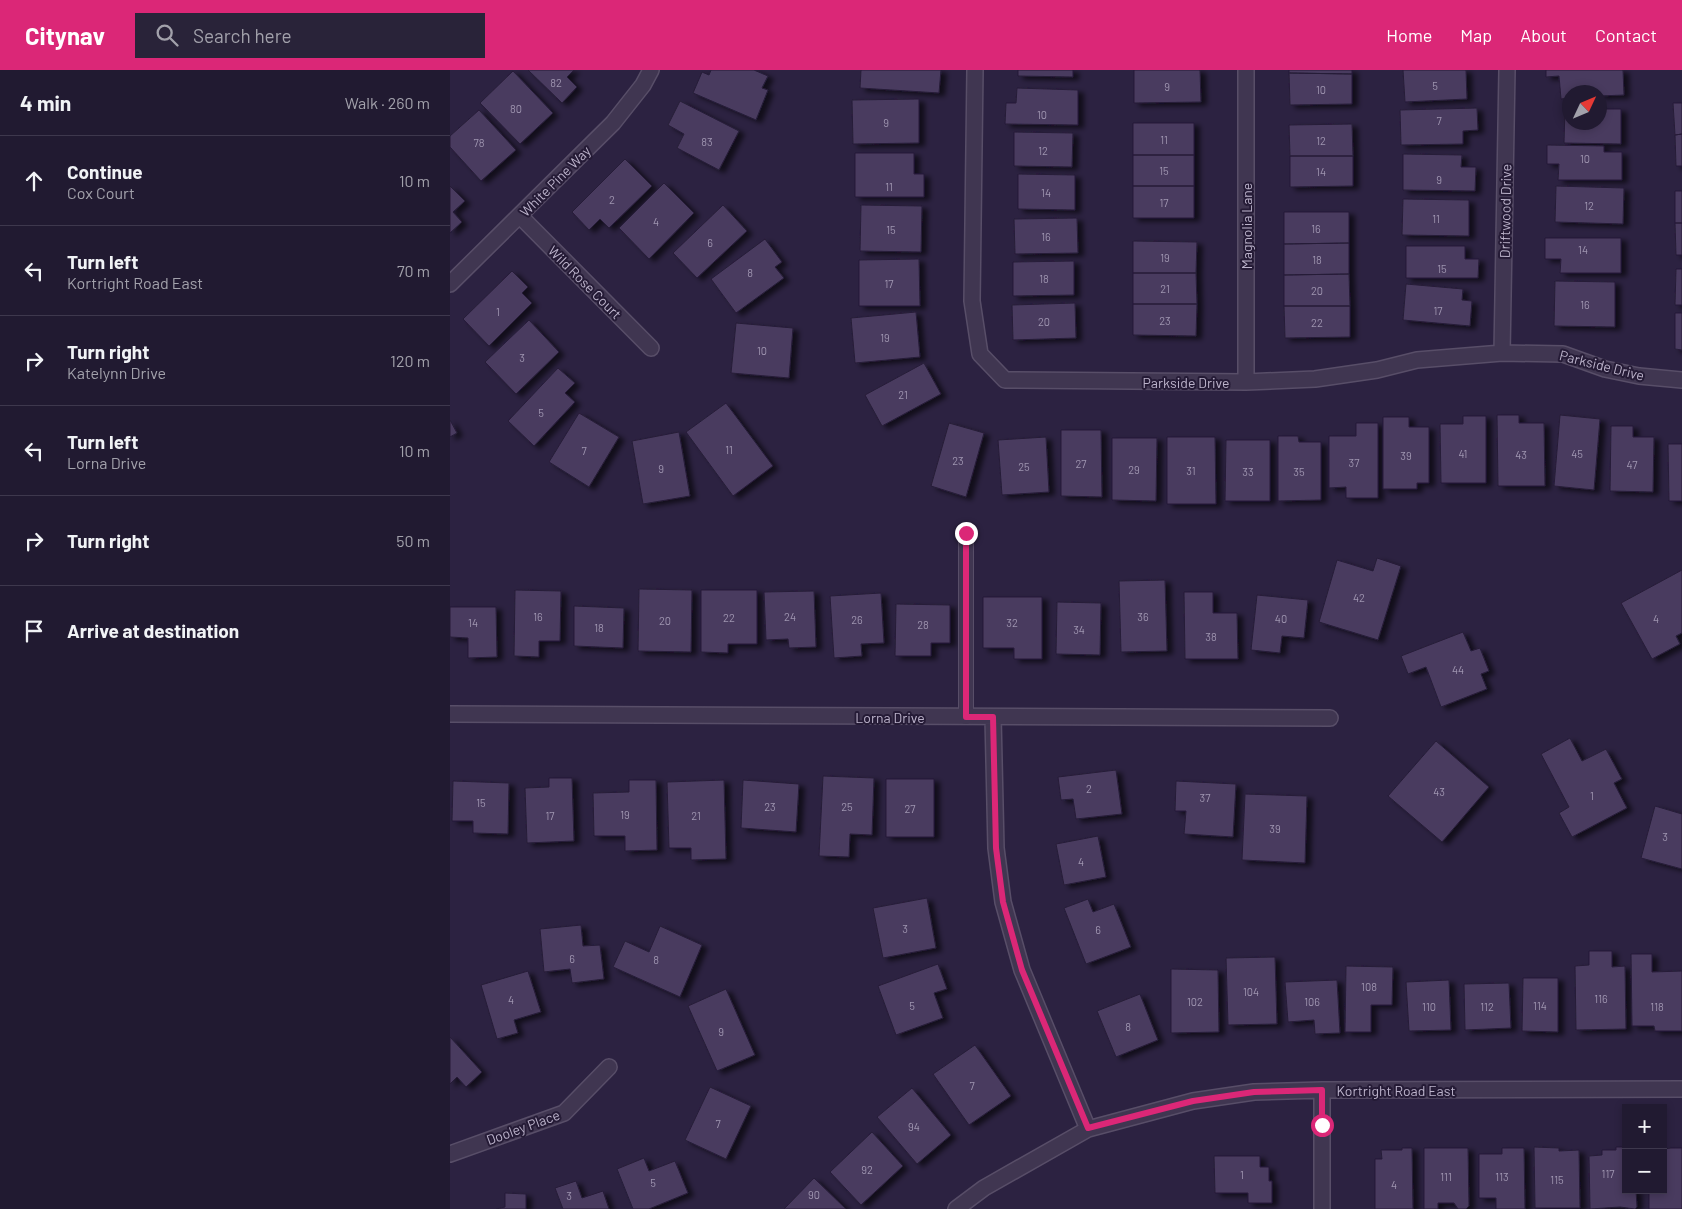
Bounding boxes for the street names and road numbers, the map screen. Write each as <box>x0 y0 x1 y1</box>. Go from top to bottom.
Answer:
street label: White Pine Way <box>516 142 594 220</box>
street label: Driftwood Drive <box>1496 164 1514 258</box>
street label: Magnolia Lane <box>1238 183 1255 269</box>
street label: Wild Rose Court <box>545 242 625 322</box>
street label: Parkside Drive <box>1558 346 1646 384</box>
street label: Parkside Drive <box>1143 374 1229 391</box>
street label: Lorna Drive <box>855 709 925 726</box>
street label: Kortright Road East <box>1336 1082 1456 1099</box>
street label: Dooley Place <box>484 1106 562 1148</box>

